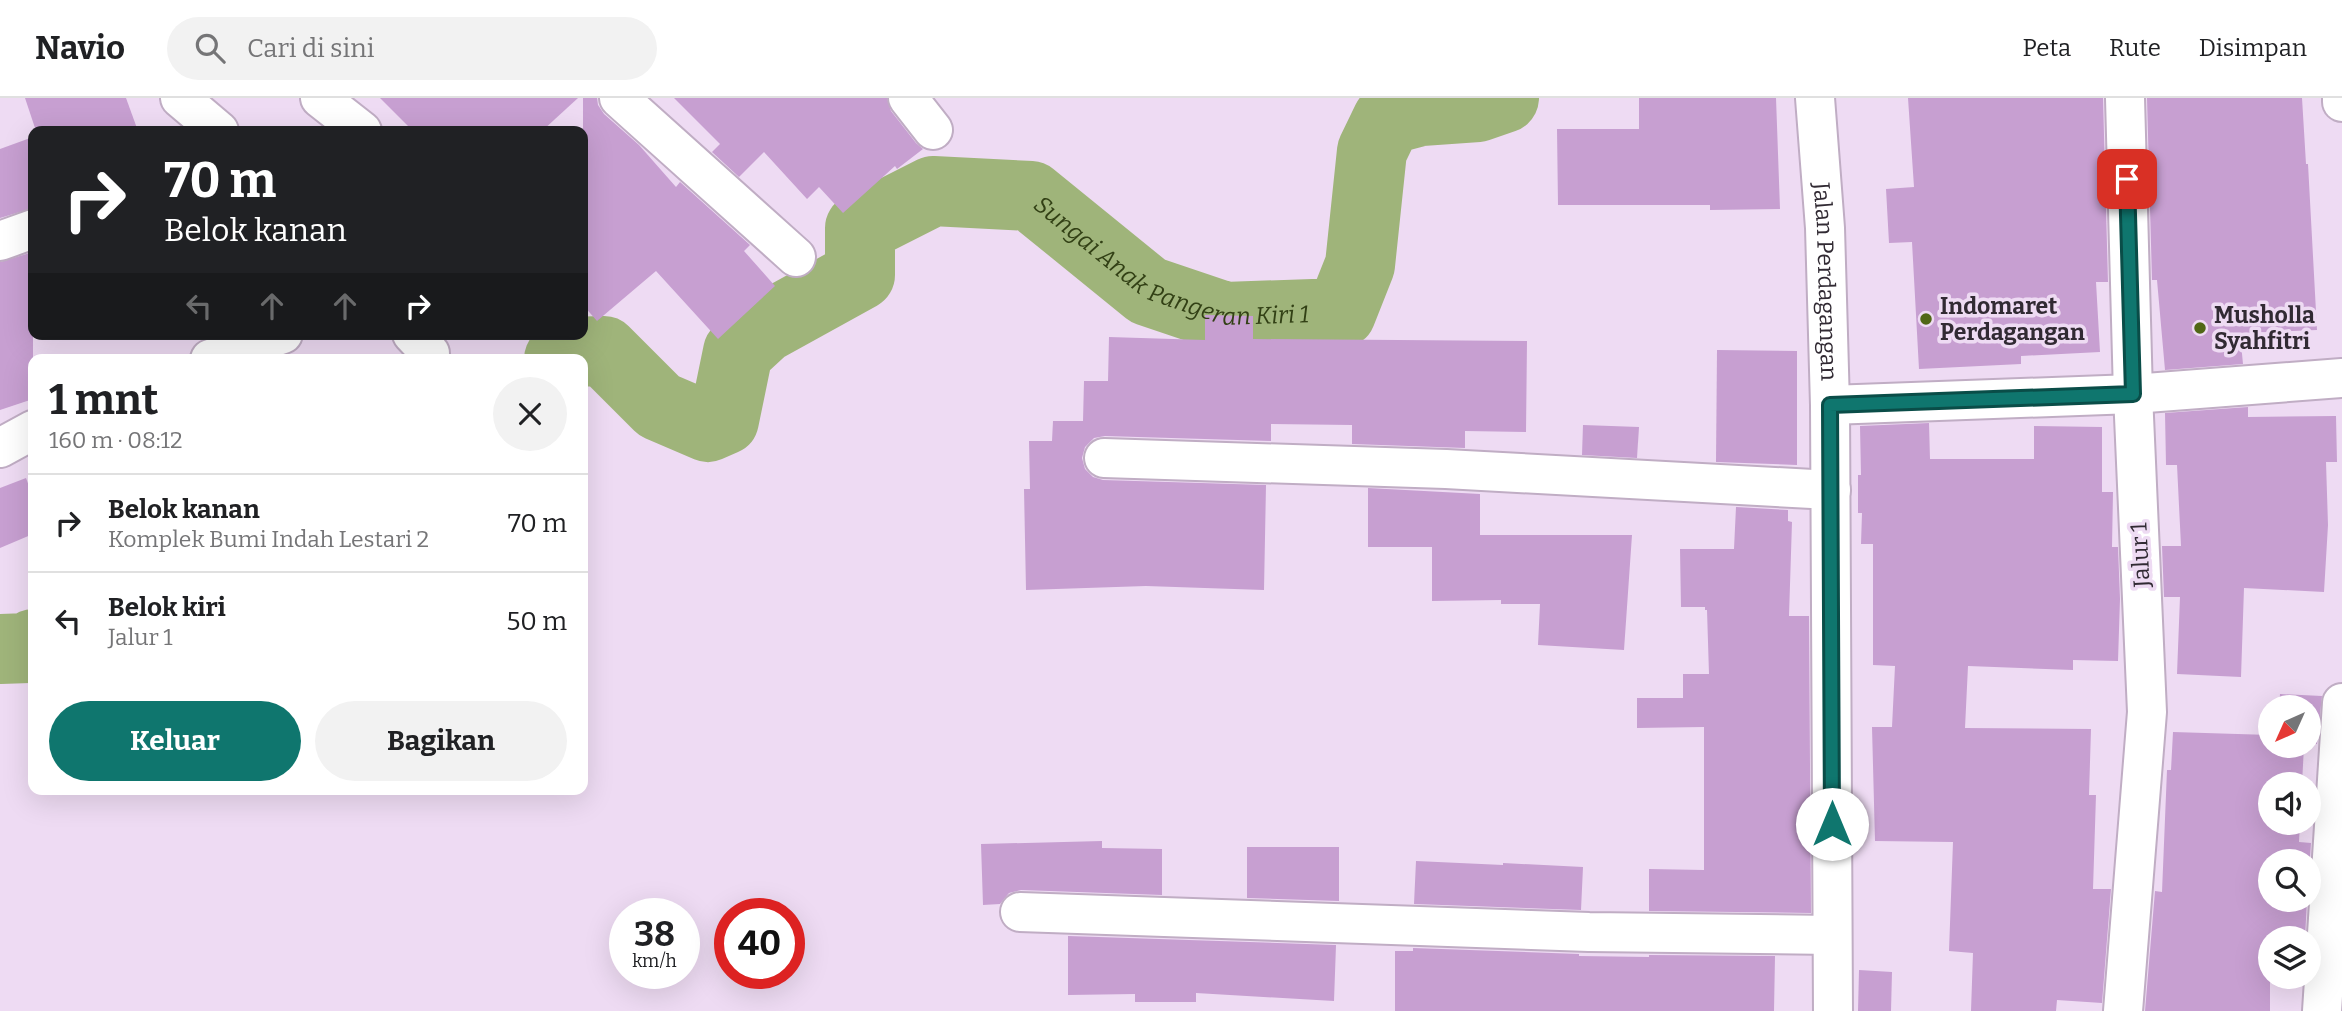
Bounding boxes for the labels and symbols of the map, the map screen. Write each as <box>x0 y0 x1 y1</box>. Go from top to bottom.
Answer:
pin <box>2097 149 2157 209</box>
street label: Jalan Perdagangan <box>1807 180 1843 382</box>
water label: Sungai Anak Pangeran Kiri 1 <box>1029 190 1309 331</box>
place label: Indomaret Perdagangan <box>1940 292 2085 346</box>
place label: Musholla Syahfitri <box>2214 301 2315 355</box>
marker: Indomaret Perdagangan <box>1918 311 1934 327</box>
marker: Musholla Syahfitri <box>2192 320 2208 336</box>
street label: Jalur 1 <box>2124 521 2156 589</box>
north arrow <box>2258 695 2320 758</box>
position arrow <box>1795 787 1869 861</box>
speed limit sign: 40 <box>714 898 805 989</box>

